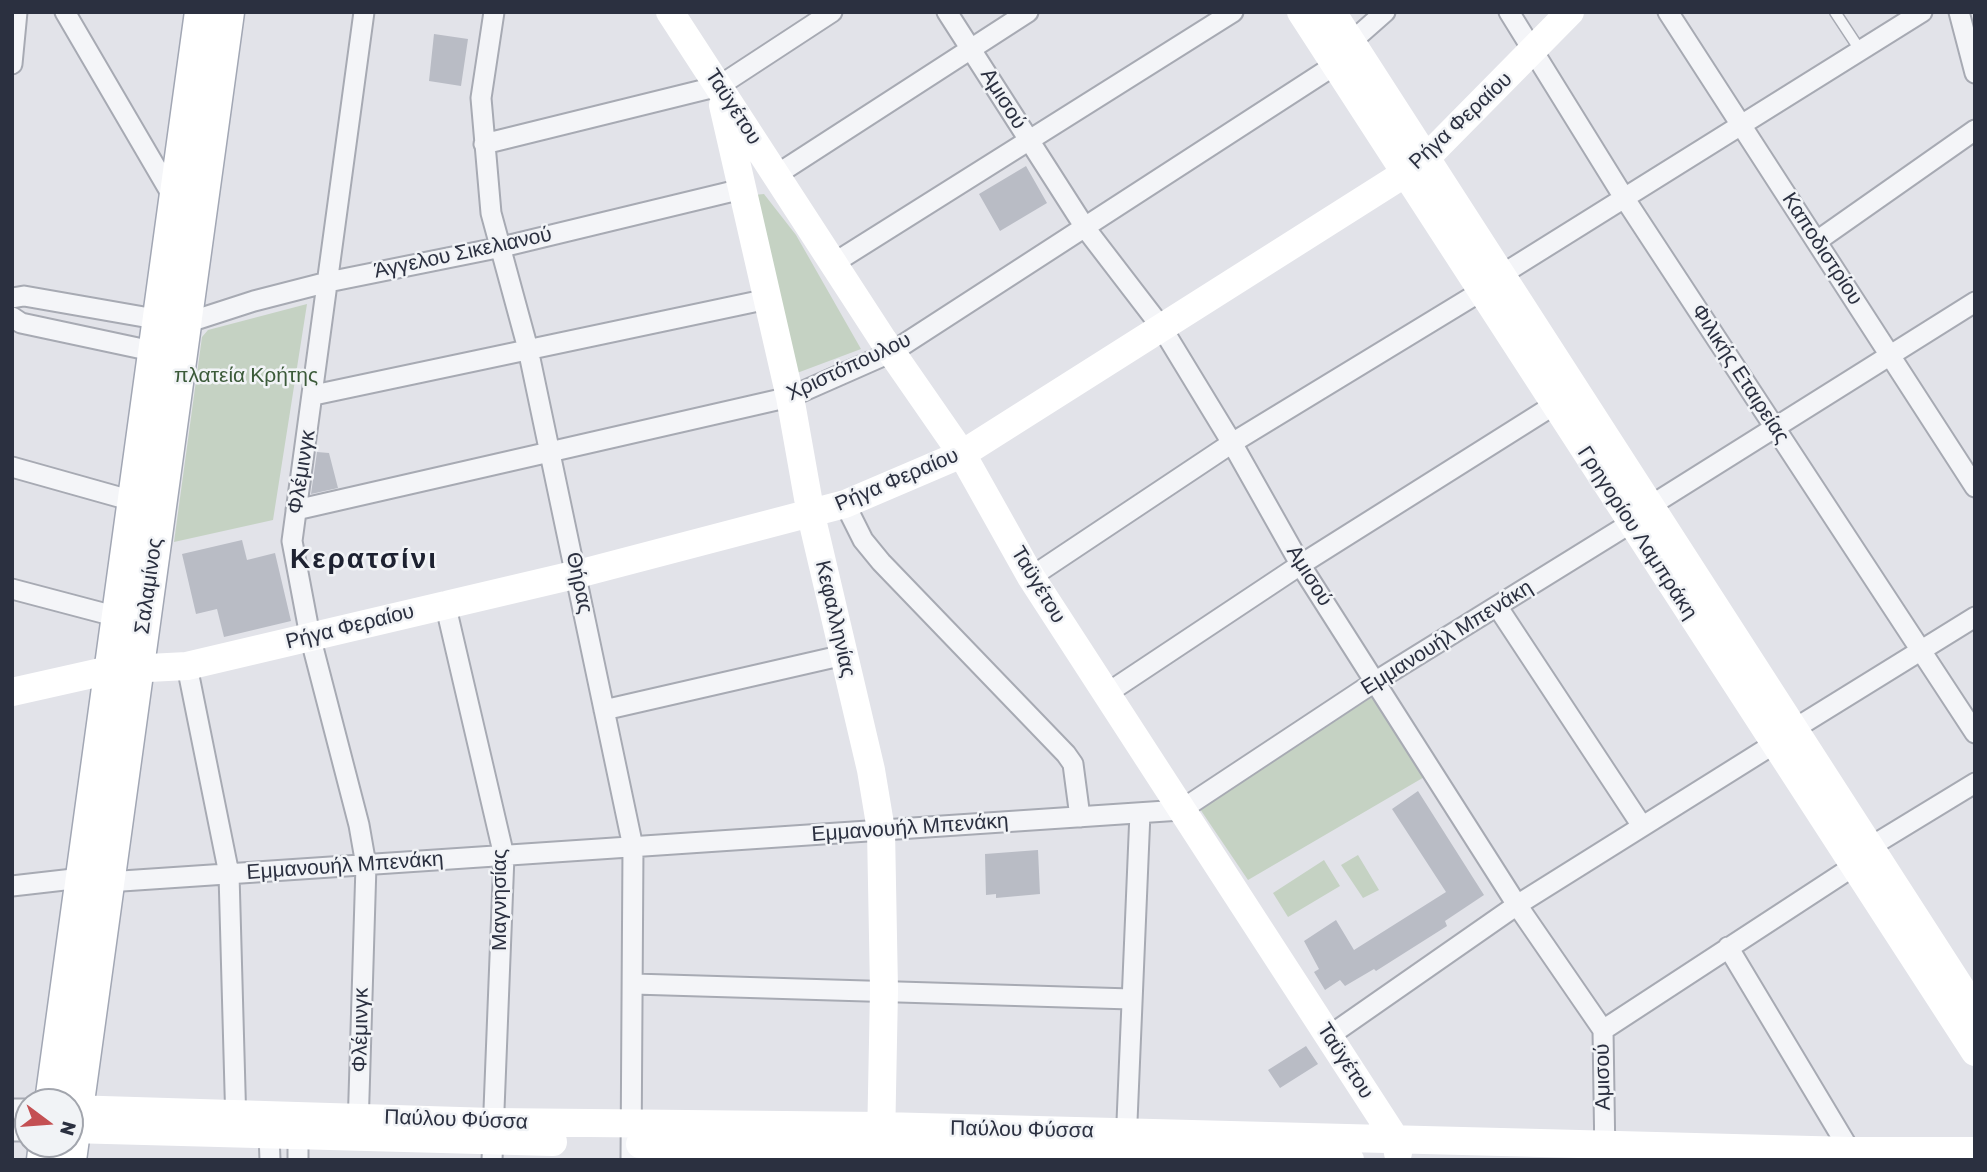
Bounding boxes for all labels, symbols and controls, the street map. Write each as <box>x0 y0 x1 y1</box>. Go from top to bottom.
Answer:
street label: Ταϋγέτου <box>699 64 767 150</box>
street label: Αμισού <box>975 64 1031 134</box>
street label: Ρήγα Φεραίου <box>1404 67 1518 175</box>
street label: Καποδιστρίου <box>1776 188 1868 310</box>
street label: Άγγελου Σικελιανού <box>372 222 554 284</box>
street label: Φιλικής Εταιρείας <box>1686 300 1794 448</box>
street label: Χριστόπουλου <box>783 327 915 407</box>
park label: πλατεία Κρήτης <box>174 363 318 389</box>
street label: Φλέμινγκ <box>283 428 321 516</box>
street label: Γρηγορίου Λαμπράκη <box>1572 442 1702 624</box>
street label: Ρήγα Φεραίου <box>832 443 962 517</box>
street label: Σαλαμίνος <box>130 536 168 636</box>
street label: Αμισού <box>1281 541 1337 611</box>
street label: Ταϋγέτου <box>1005 542 1071 628</box>
district label: Κερατσίνι <box>291 543 437 577</box>
street label: Θήρας <box>560 550 598 616</box>
street label: Κεφαλληνίας <box>809 558 861 680</box>
street label: Εμμανουήλ Μπενάκη <box>1357 575 1537 701</box>
street label: Ρήγα Φεραίου <box>283 599 417 655</box>
street label: Εμμανουήλ Μπενάκη <box>811 809 1009 847</box>
street label: Εμμανουήλ Μπενάκη <box>246 847 444 885</box>
street label: Μαγνησίας <box>487 849 513 951</box>
street label: Φλέμινγκ <box>348 987 374 1073</box>
street label: Ταϋγέτου <box>1311 1018 1379 1104</box>
street label: Αμισού <box>1590 1043 1616 1111</box>
north arrow <box>14 1088 84 1158</box>
street label: Παύλου Φύσσα <box>384 1105 528 1135</box>
street label: Παύλου Φύσσα <box>950 1116 1094 1144</box>
text: N <box>55 1119 81 1138</box>

